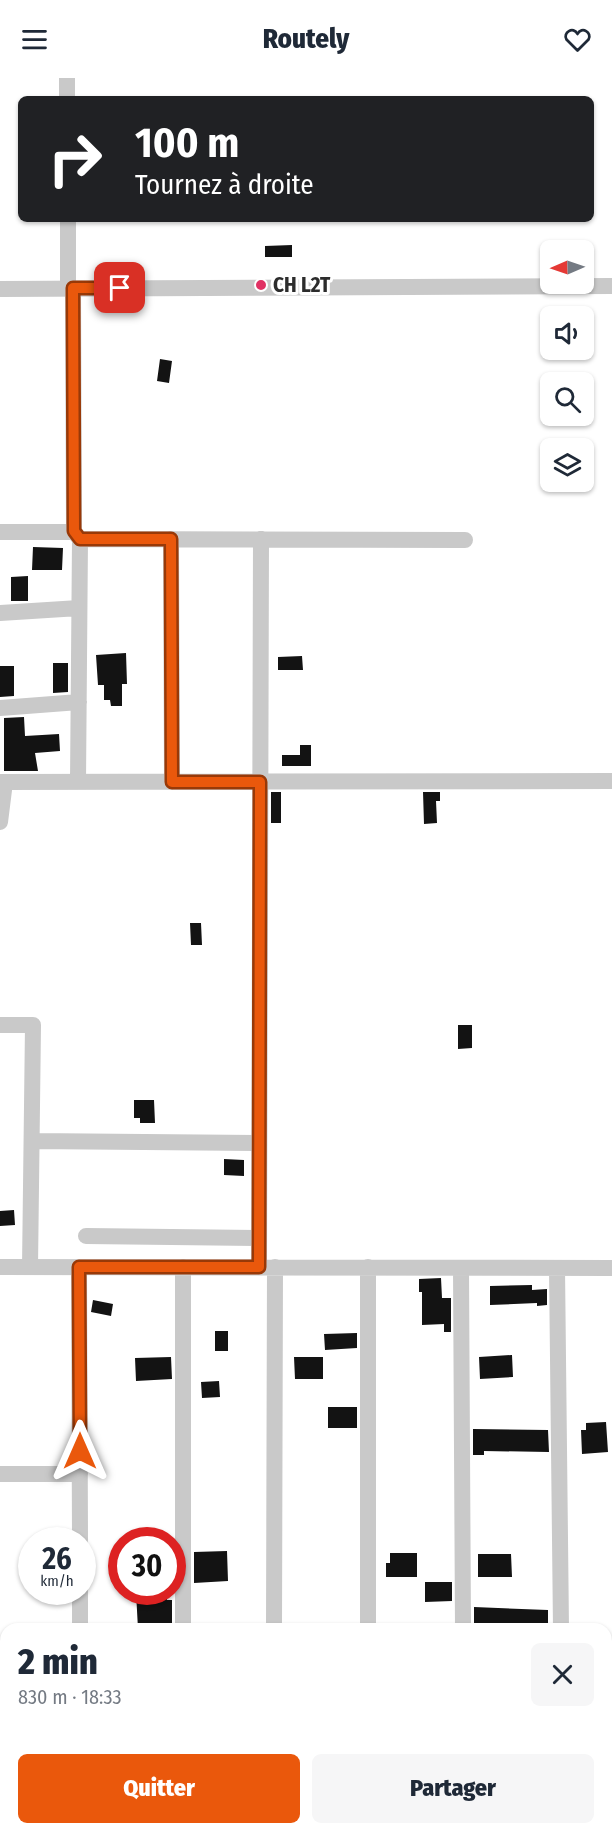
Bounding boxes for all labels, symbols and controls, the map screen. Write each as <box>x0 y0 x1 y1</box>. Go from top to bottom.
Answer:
icon: menu <box>18 23 51 56</box>
text: Routely <box>263 23 349 55</box>
icon: heart <box>561 23 594 56</box>
text: 100 m <box>135 118 239 168</box>
icon: right <box>36 120 114 198</box>
text: Tournez à droite <box>135 169 314 201</box>
north arrow <box>540 240 594 294</box>
map controls <box>540 240 594 492</box>
pin <box>94 262 145 313</box>
icon: arrive <box>103 271 136 304</box>
place label: CH L2T <box>273 272 331 298</box>
marker: CH L2T <box>254 278 268 292</box>
button: sound <box>540 306 594 360</box>
button: search <box>540 372 594 426</box>
button: layers <box>540 438 594 492</box>
position arrow <box>48 1419 112 1483</box>
speed limit sign: 30 <box>108 1527 186 1605</box>
text: 26 <box>42 1541 72 1577</box>
text: km/h <box>40 1572 74 1590</box>
text: 2 min <box>18 1640 98 1684</box>
button: close <box>531 1643 594 1706</box>
text: 830 m · 18:33 <box>18 1685 121 1709</box>
button: Quitter <box>18 1754 300 1823</box>
button: Partager <box>312 1754 594 1823</box>

